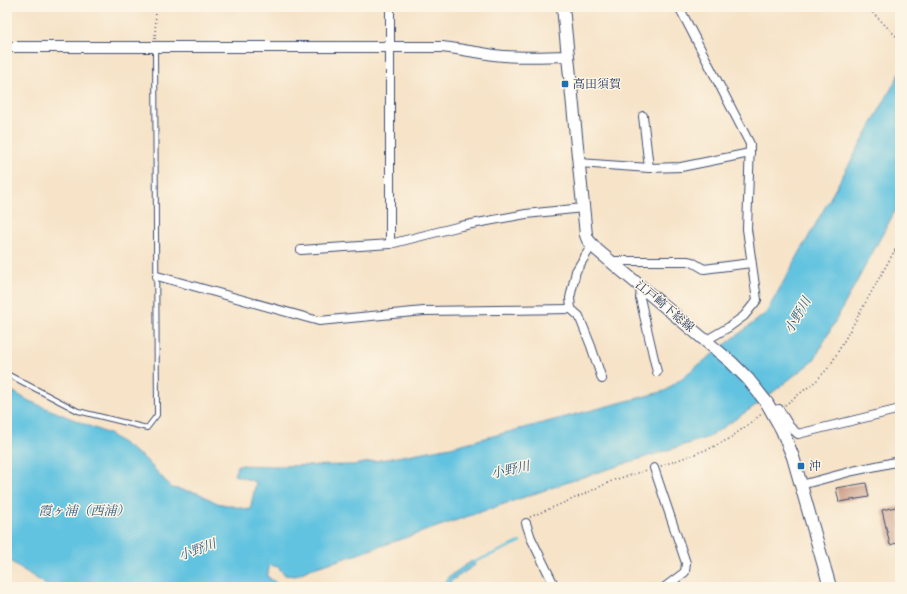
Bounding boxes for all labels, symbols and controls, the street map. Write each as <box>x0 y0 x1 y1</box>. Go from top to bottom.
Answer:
place label: 高田須賀 <box>573 76 621 92</box>
marker: 高田須賀 <box>560 79 570 89</box>
street label: 江戸崎下総線 <box>632 277 698 335</box>
water label: 小野川 <box>780 292 816 336</box>
water label: 小野川 <box>489 457 533 482</box>
place label: 沖 <box>809 458 821 474</box>
marker: 沖 <box>796 461 806 471</box>
water label: 霞ヶ浦（西浦） <box>38 502 130 519</box>
water label: 小野川 <box>176 534 220 564</box>

